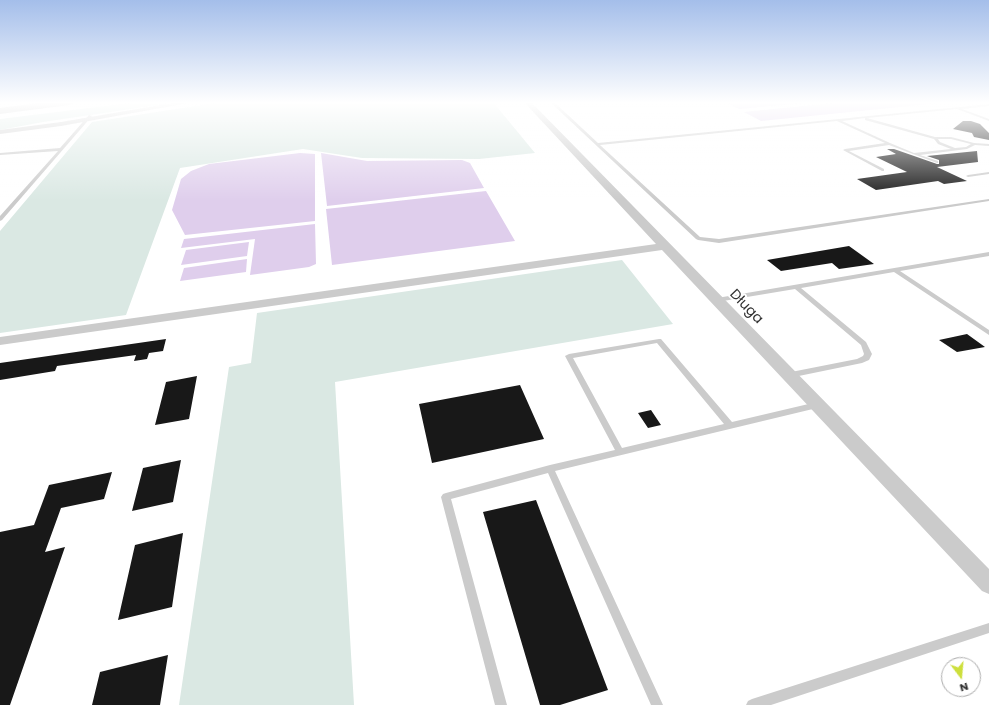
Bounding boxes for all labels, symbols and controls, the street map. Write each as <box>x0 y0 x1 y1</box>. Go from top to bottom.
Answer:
street label: Długa <box>726 286 766 328</box>
north arrow <box>941 657 981 697</box>
text: N <box>958 679 970 696</box>

